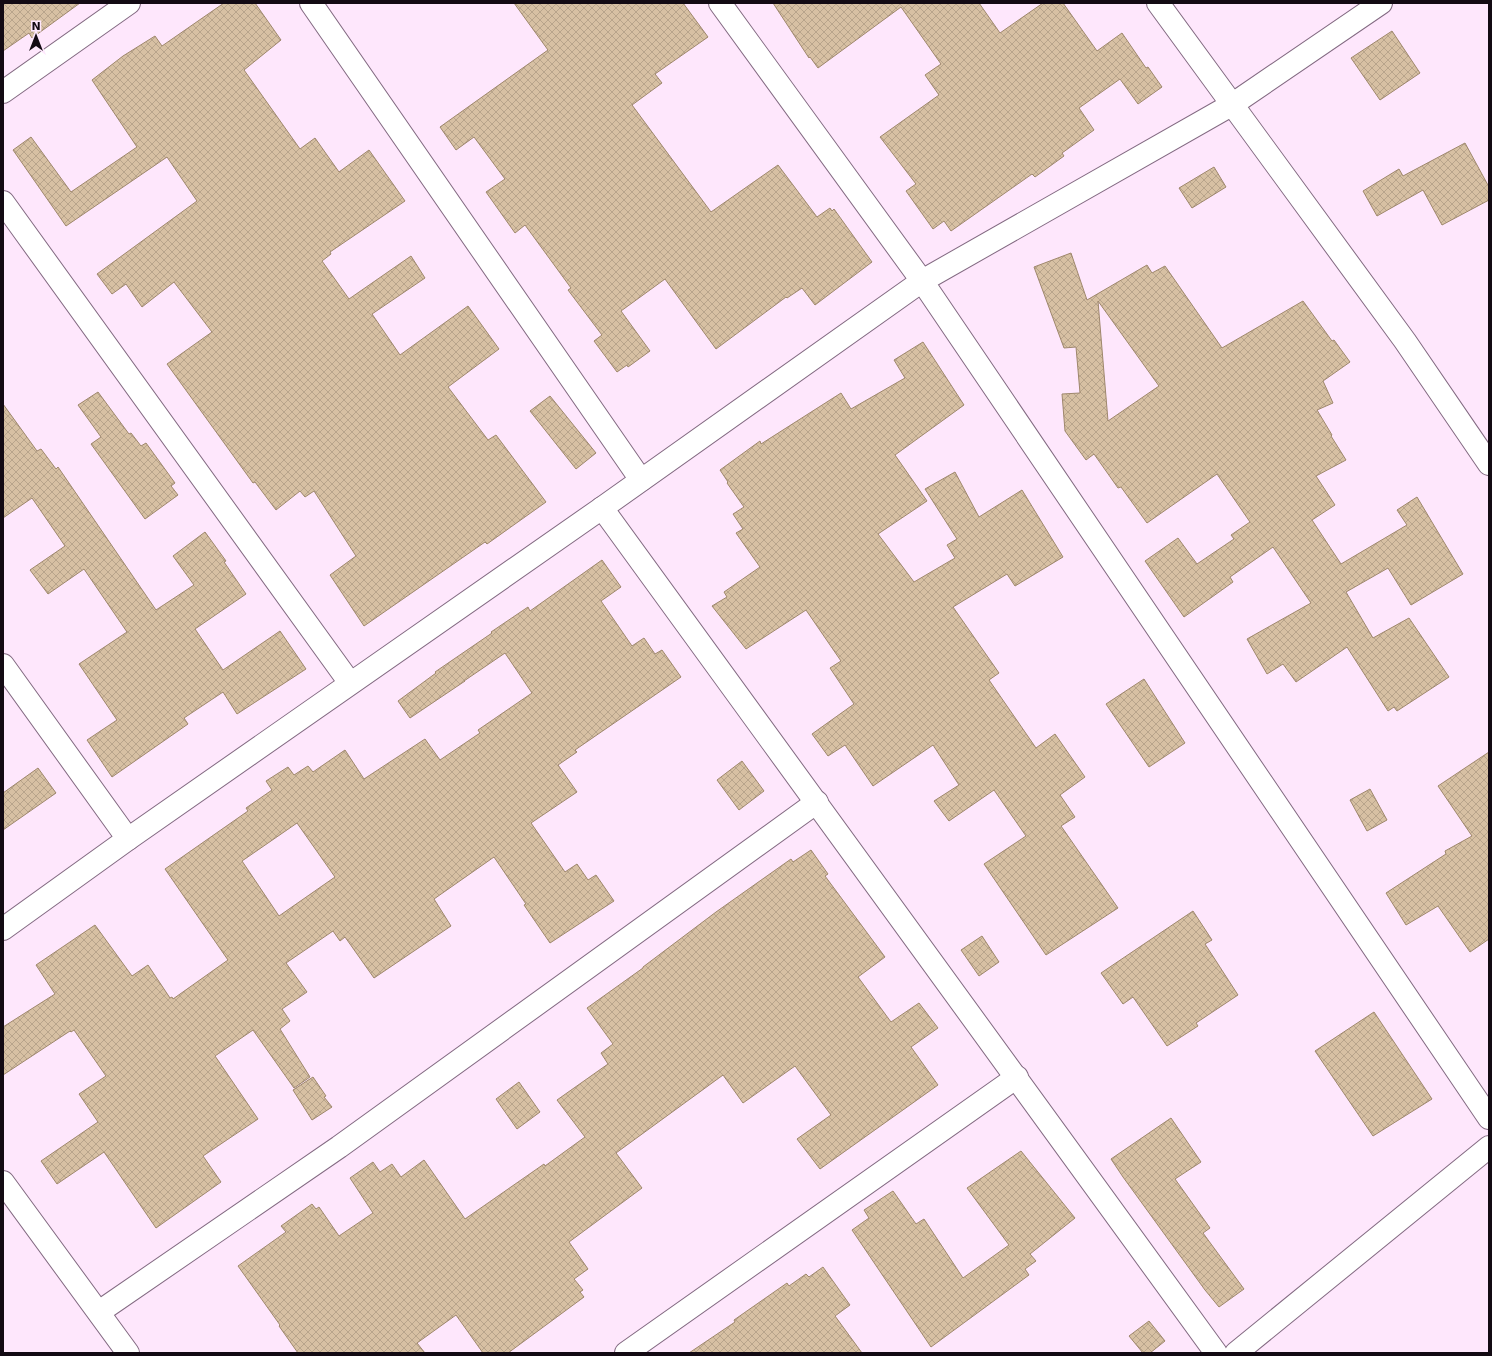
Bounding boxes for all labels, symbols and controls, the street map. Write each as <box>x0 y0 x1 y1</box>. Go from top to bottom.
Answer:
north arrow <box>16 16 56 56</box>
text: N <box>31 20 41 33</box>

